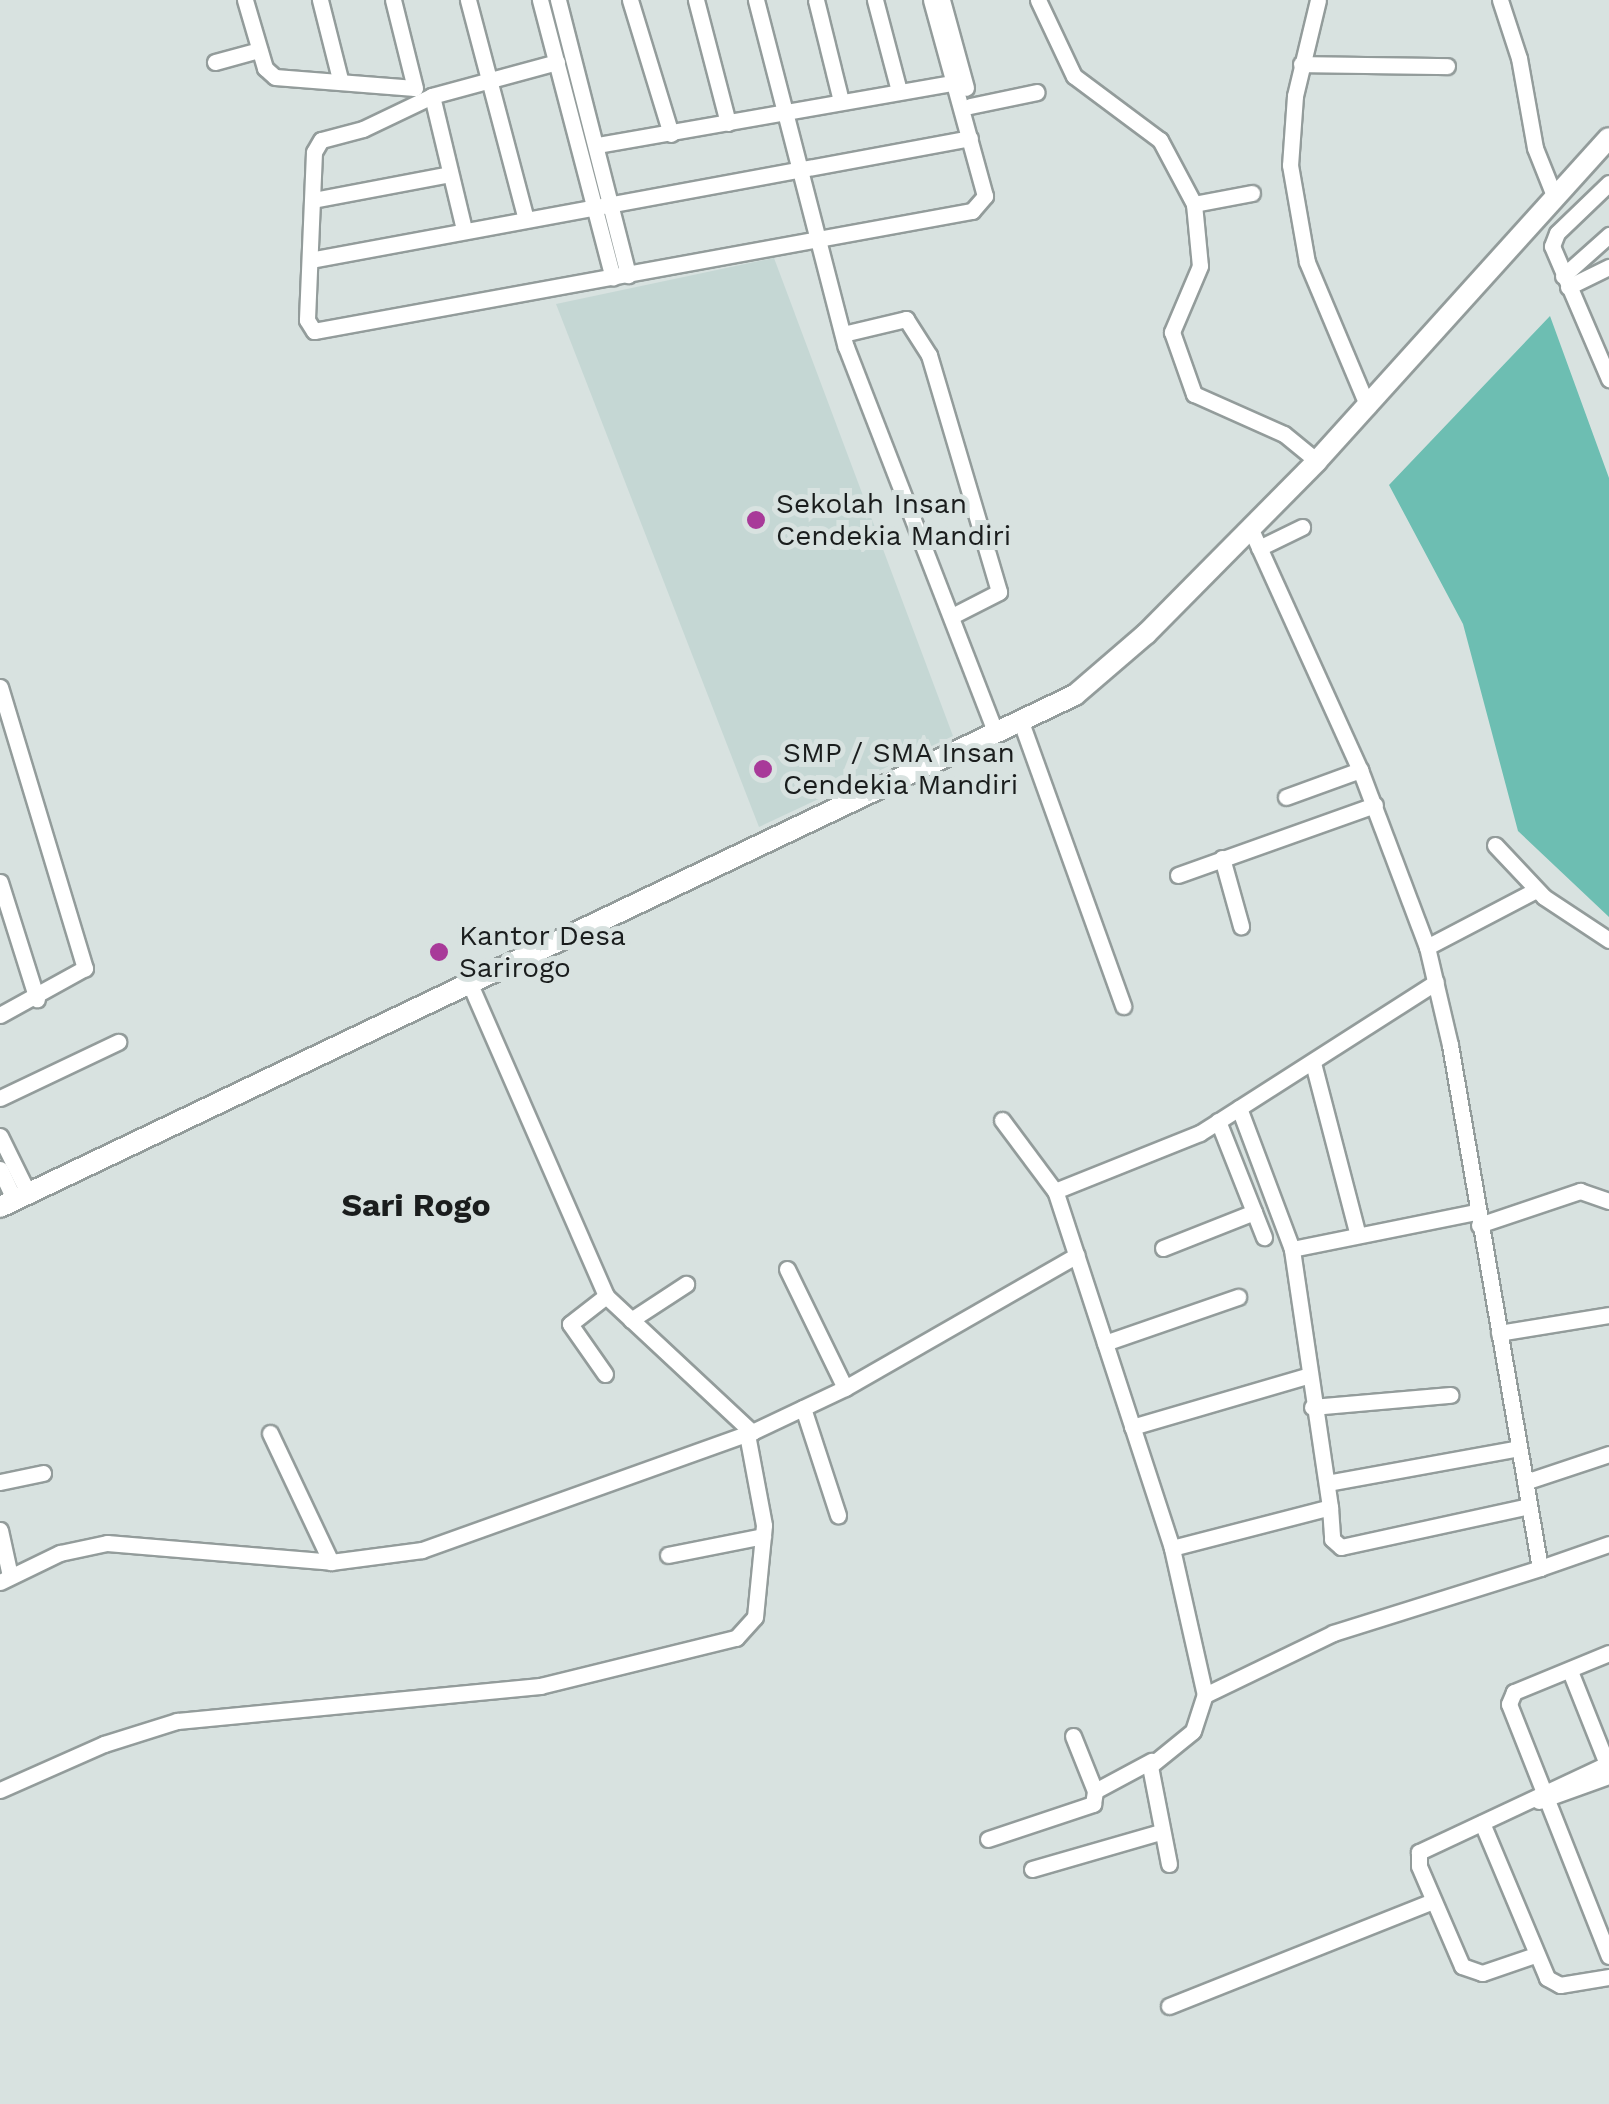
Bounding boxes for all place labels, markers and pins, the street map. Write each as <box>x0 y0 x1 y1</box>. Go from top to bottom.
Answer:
place label: Sekolah Insan Cendekia Mandiri <box>776 487 1012 553</box>
marker: Sekolah Insan Cendekia Mandiri <box>745 509 767 531</box>
place label: SMP / SMA Insan Cendekia Mandiri <box>783 736 1019 802</box>
marker: SMP / SMA Insan Cendekia Mandiri <box>752 758 774 780</box>
place label: Kantor Desa Sarirogo <box>459 919 626 985</box>
marker: Kantor Desa Sarirogo <box>428 941 450 963</box>

